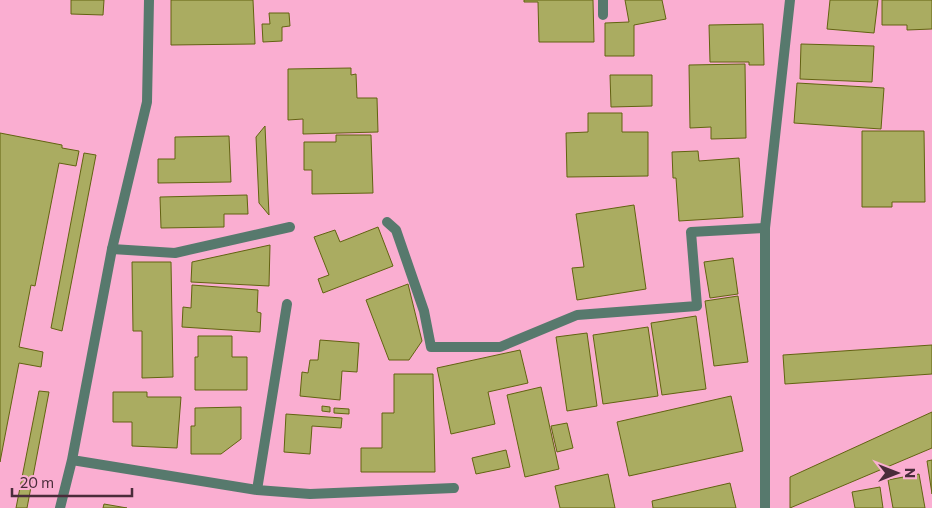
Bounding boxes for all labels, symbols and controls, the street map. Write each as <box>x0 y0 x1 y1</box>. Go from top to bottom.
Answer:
north arrow <box>872 448 922 498</box>
scale bar <box>12 466 132 498</box>
text: N <box>902 468 919 478</box>
text: 20 m <box>20 473 54 491</box>

